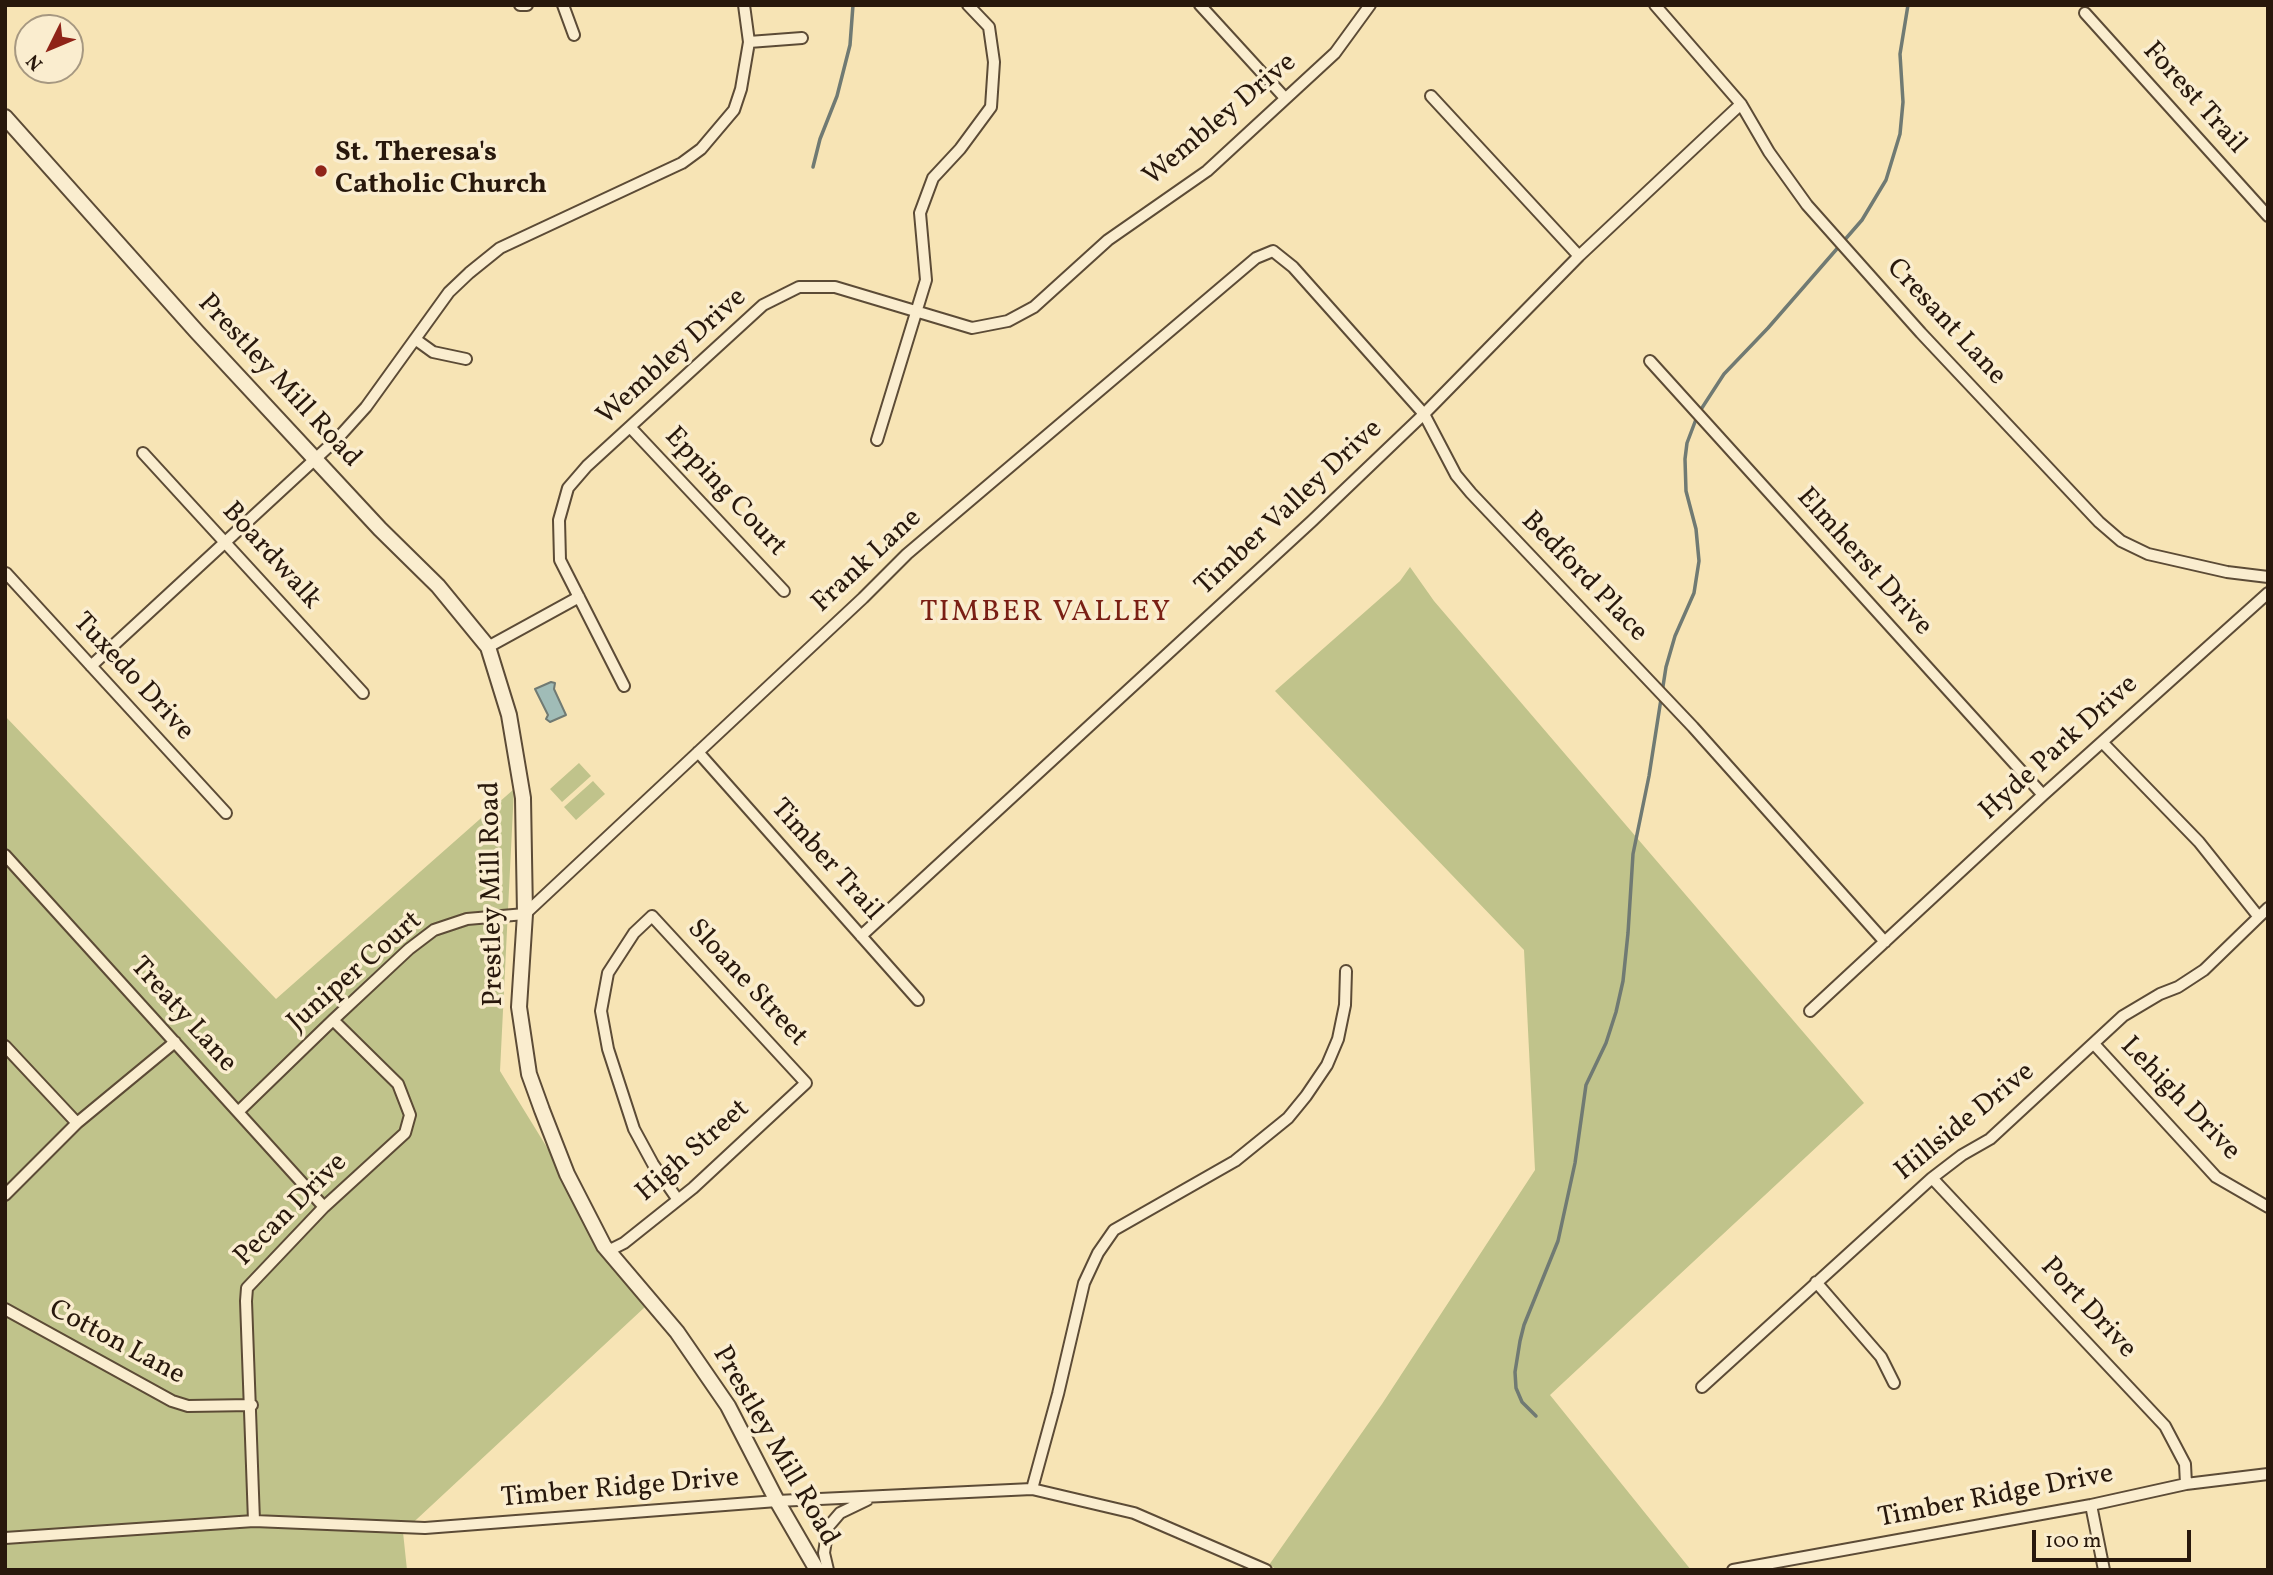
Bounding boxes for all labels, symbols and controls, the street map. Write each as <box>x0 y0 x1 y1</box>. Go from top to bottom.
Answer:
north arrow <box>14 14 84 84</box>
street label: Forest Trail <box>2134 36 2252 162</box>
street label: Wembley Drive <box>1138 47 1304 195</box>
text: N <box>21 48 49 76</box>
place label: St. Theresa's Catholic Church <box>335 138 547 204</box>
marker: St. Theresa's Catholic Church <box>313 163 329 179</box>
street label: Cresant Lane <box>1878 253 2012 393</box>
street label: Wembley Drive <box>591 282 755 434</box>
street label: Prestley Mill Road <box>189 288 367 476</box>
street label: Timber Valley Drive <box>1189 414 1391 604</box>
street label: Epping Court <box>656 421 792 565</box>
street label: Elmherst Drive <box>1788 482 1938 644</box>
street label: Boardwalk <box>213 496 327 618</box>
street label: Frank Lane <box>806 503 930 621</box>
street label: Bedford Place <box>1512 506 1654 650</box>
district label: TIMBER VALLEY <box>922 596 1170 632</box>
street label: Tuxedo Drive <box>64 607 200 749</box>
street label: Hyde Park Drive <box>1974 669 2146 829</box>
street label: Prestley Mill Road <box>475 781 513 1007</box>
street label: Timber Trail <box>762 793 888 929</box>
street label: Juniper Court <box>282 905 430 1041</box>
street label: Sloane Street <box>679 913 813 1055</box>
street label: Treaty Lane <box>121 951 243 1081</box>
street label: Lehigh Drive <box>2112 1031 2246 1169</box>
street label: Hillside Drive <box>1889 1057 2043 1189</box>
street label: High Street <box>630 1094 758 1210</box>
street label: Pecan Drive <box>228 1147 356 1275</box>
street label: Port Drive <box>2032 1251 2142 1367</box>
street label: Cotton Lane <box>42 1294 190 1394</box>
street label: Prestley Mill Road <box>703 1341 845 1553</box>
street label: Timber Ridge Drive <box>1875 1459 2117 1537</box>
street label: Timber Ridge Drive <box>499 1463 741 1517</box>
scale bar <box>2035 1516 2194 1560</box>
text: 100 m <box>2045 1527 2102 1556</box>

